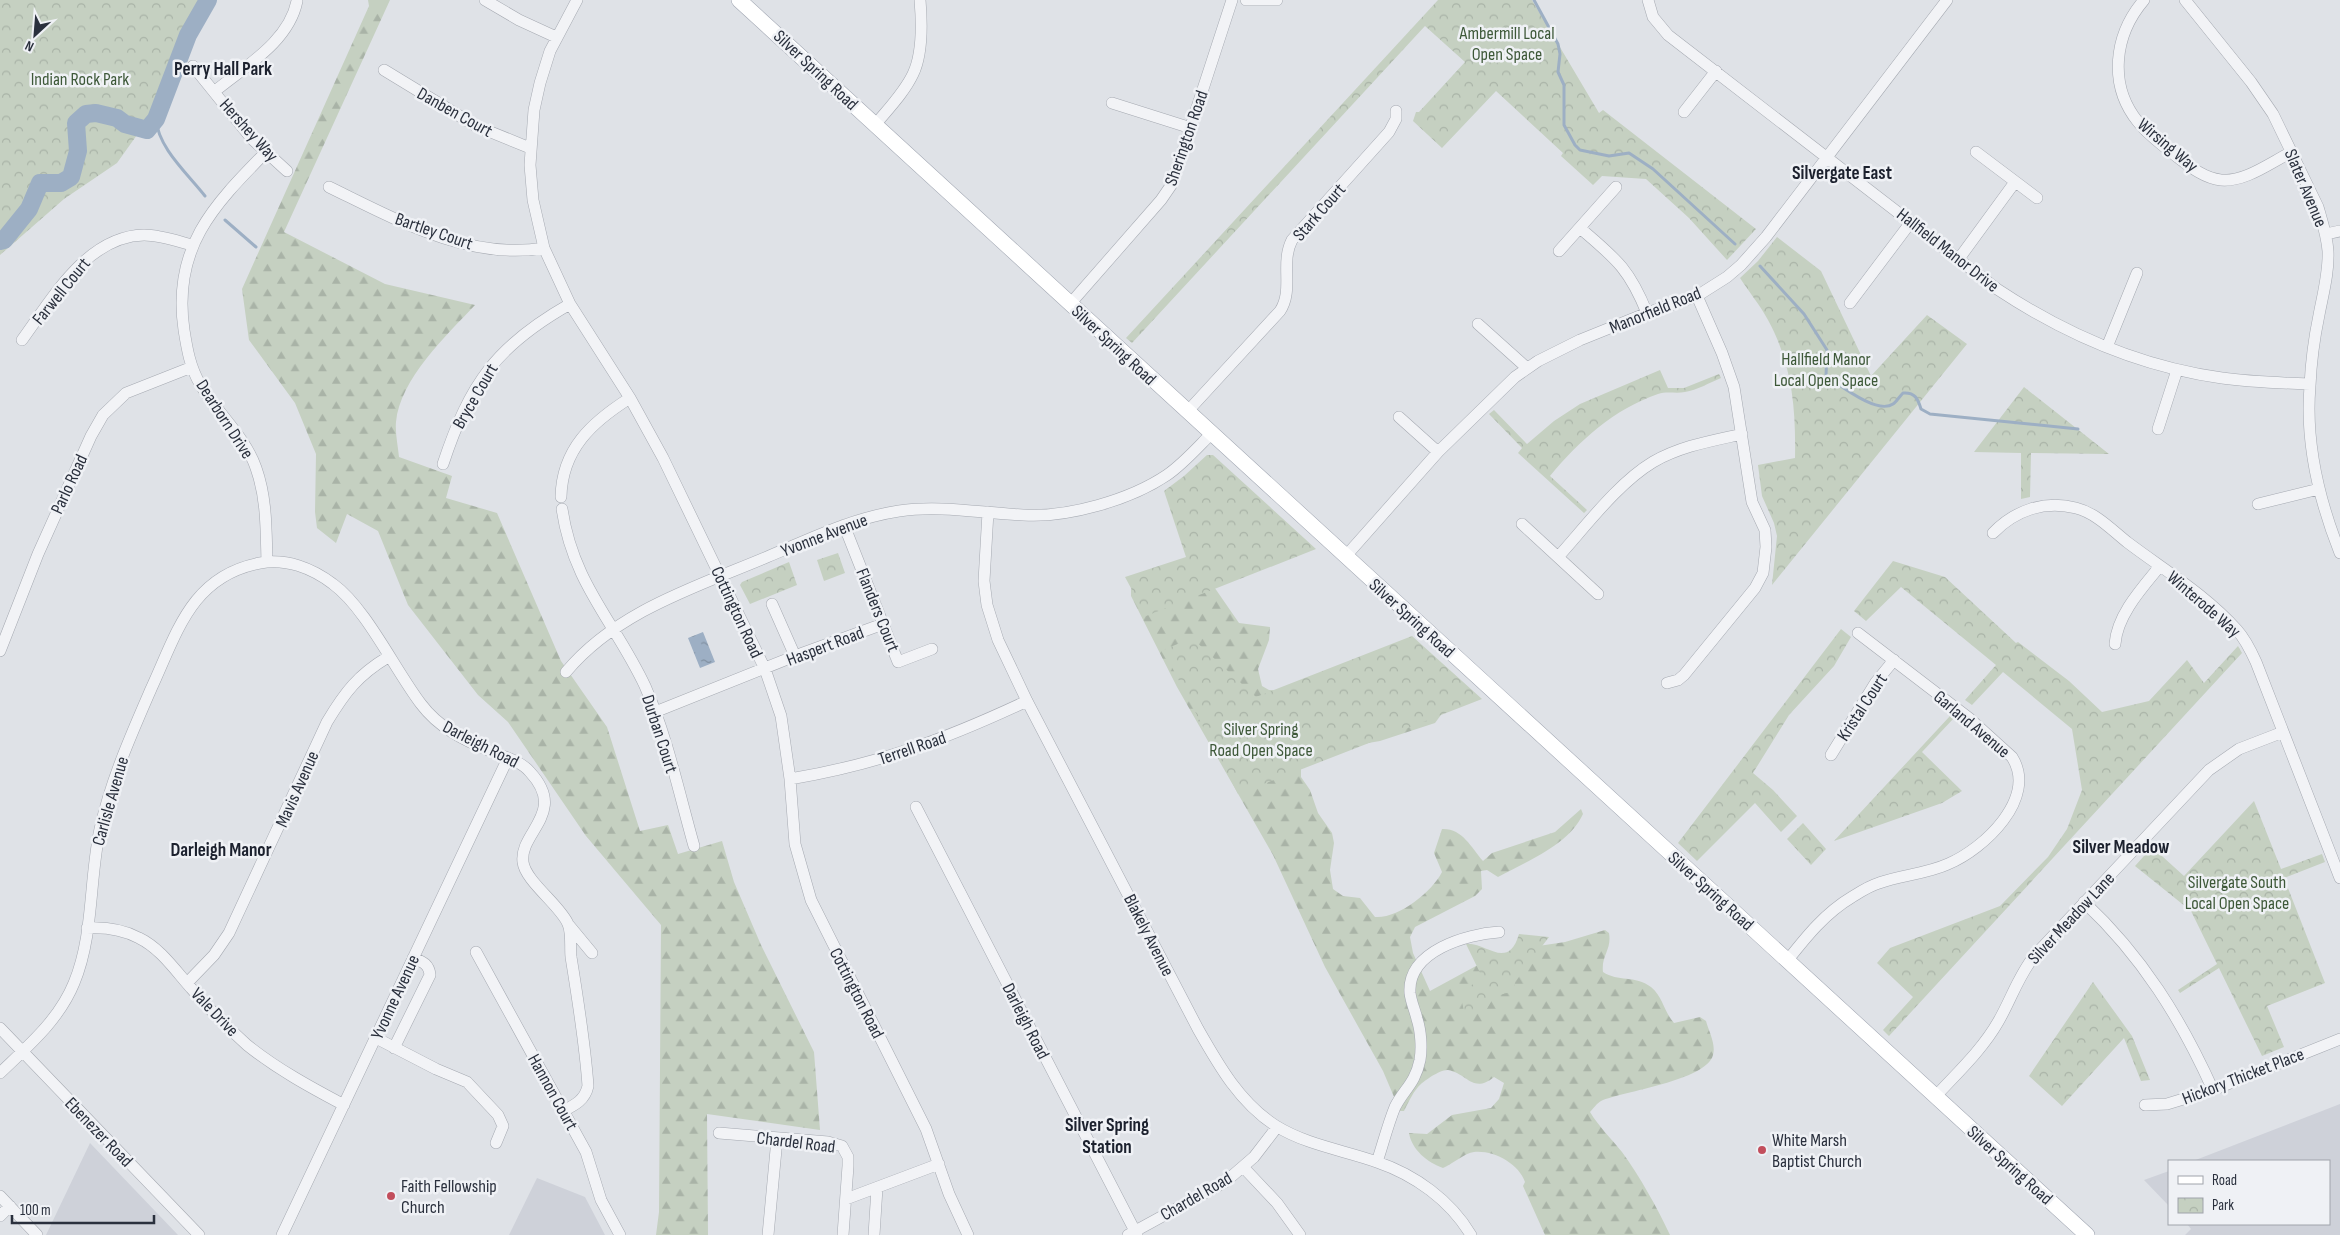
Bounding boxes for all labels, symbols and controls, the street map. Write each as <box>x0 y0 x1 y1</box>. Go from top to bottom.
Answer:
north arrow <box>10 10 60 60</box>
park label: Ambermill Local Open Space <box>1458 23 1555 65</box>
street label: Silver Spring Road <box>769 26 862 115</box>
text: N <box>22 37 37 56</box>
district label: Perry Hall Park <box>174 58 272 81</box>
park label: Indian Rock Park <box>31 69 129 90</box>
street label: Danben Court <box>413 83 497 142</box>
street label: Sherington Road <box>1160 88 1213 189</box>
street label: Hershey Way <box>215 95 282 166</box>
street label: Wirsing Way <box>2133 114 2202 177</box>
street label: Slater Avenue <box>2280 146 2331 230</box>
district label: Silvergate East <box>1792 162 1892 185</box>
street label: Stark Court <box>1289 179 1350 245</box>
street label: Hallfield Manor Drive <box>1892 204 2003 297</box>
street label: Bartley Court <box>392 208 476 255</box>
street label: Farwell Court <box>28 253 95 329</box>
street label: Manorfield Road <box>1606 283 1704 338</box>
street label: Silver Spring Road <box>1067 301 1160 390</box>
park label: Hallfield Manor Local Open Space <box>1774 349 1878 391</box>
street label: Bryce Court <box>448 359 503 433</box>
street label: Dearborn Drive <box>191 376 258 463</box>
street label: Parlo Road <box>47 451 92 517</box>
street label: Yvonne Avenue <box>778 509 870 562</box>
street label: Cottington Road <box>706 563 767 661</box>
street label: Flanders Court <box>851 565 904 655</box>
street label: Winterode Way <box>2163 567 2245 642</box>
street label: Silver Spring Road <box>1365 574 1459 662</box>
street label: Haspert Road <box>784 622 867 671</box>
street label: Kristal Court <box>1833 669 1892 745</box>
street label: Garland Avenue <box>1929 686 2014 762</box>
street label: Durban Court <box>637 692 682 776</box>
street label: Darleigh Road <box>439 716 522 773</box>
park label: Silver Spring Road Open Space <box>1209 719 1313 761</box>
street label: Terrell Road <box>876 727 949 770</box>
street label: Mavis Avenue <box>271 748 324 831</box>
street label: Carlisle Avenue <box>88 754 133 848</box>
district label: Silver Meadow <box>2073 836 2170 859</box>
district label: Darleigh Manor <box>170 839 272 862</box>
street label: Silver Spring Road <box>1664 847 1758 935</box>
street label: Silver Meadow Lane <box>2024 868 2119 969</box>
park label: Silvergate South Local Open Space <box>2185 872 2289 914</box>
street label: Blakely Avenue <box>1119 891 1178 980</box>
street label: Cottington Road <box>825 945 888 1042</box>
street label: Yvonne Avenue <box>367 952 424 1043</box>
street label: Darleigh Road <box>997 980 1054 1063</box>
street label: Vale Drive <box>186 984 243 1041</box>
street label: Hickory Thicket Place <box>2179 1044 2307 1109</box>
street label: Hannon Court <box>523 1050 582 1134</box>
street label: Ebenezer Road <box>60 1093 137 1171</box>
district label: Silver Spring Station <box>1065 1114 1149 1159</box>
street label: Silver Spring Road <box>1963 1121 2057 1209</box>
street label: Chardel Road <box>755 1127 837 1158</box>
place label: White Marsh Baptist Church <box>1772 1130 1862 1172</box>
marker: White Marsh Baptist Church <box>1756 1144 1768 1156</box>
legend <box>2168 1160 2330 1225</box>
street label: Chardel Road <box>1157 1168 1236 1225</box>
text: Road <box>2212 1171 2237 1190</box>
place label: Faith Fellowship Church <box>401 1176 497 1218</box>
marker: Faith Fellowship Church <box>385 1190 397 1202</box>
scale bar <box>12 1192 155 1224</box>
text: Park <box>2212 1196 2234 1215</box>
text: 100 m <box>20 1201 51 1220</box>

